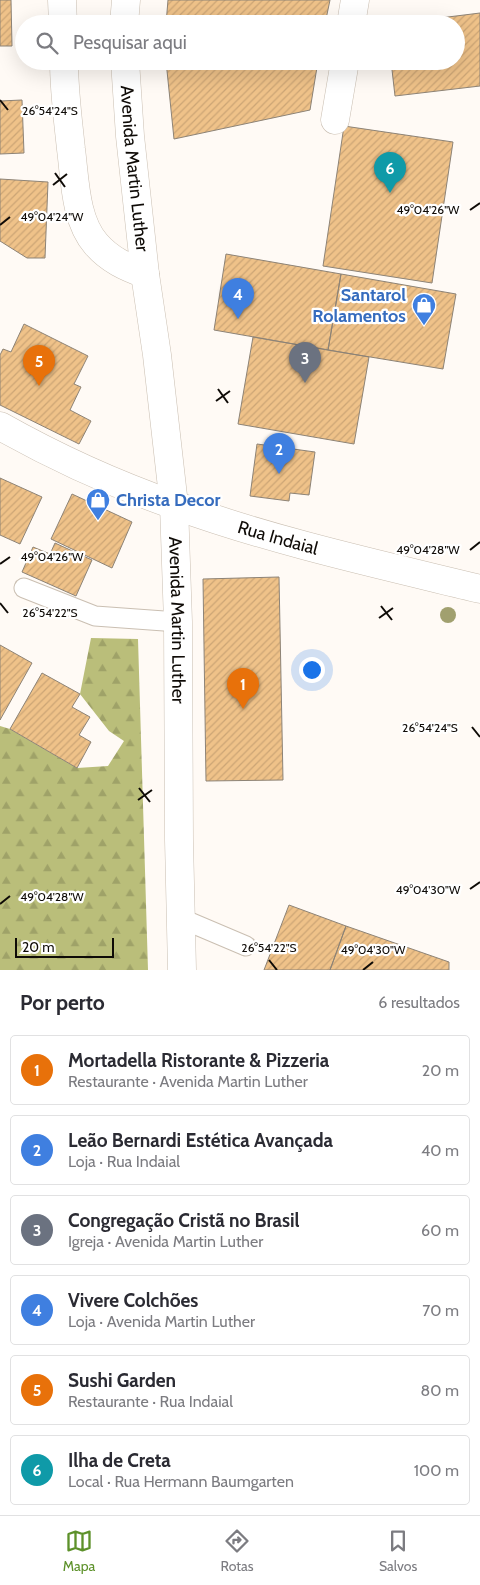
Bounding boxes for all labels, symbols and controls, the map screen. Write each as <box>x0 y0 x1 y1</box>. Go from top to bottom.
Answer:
search box <box>15 15 465 70</box>
icon: search <box>33 29 61 57</box>
text: Pesquisar aqui <box>73 31 187 54</box>
street label: Avenida Martin Luther <box>116 85 154 253</box>
text: 26°54'24"S <box>22 103 78 118</box>
pin: 6 <box>374 152 406 193</box>
text: 49°04'26"W <box>397 202 460 217</box>
text: 49°04'24"W <box>21 209 84 224</box>
pin: 4 <box>222 278 254 319</box>
place label: Santarol Rolamentos <box>312 284 406 327</box>
shop icon: Santarol Rolamentos <box>411 292 437 326</box>
pin: 3 <box>289 342 321 383</box>
pin: 5 <box>23 345 55 386</box>
pin: 2 <box>263 433 295 474</box>
shop icon: Christa Decor <box>85 487 111 521</box>
place label: Christa Decor <box>116 489 220 511</box>
street label: Rua Indaial <box>235 516 321 560</box>
street label: Avenida Martin Luther <box>164 536 189 704</box>
text: 49°04'28"W <box>396 542 460 557</box>
text: 49°04'26"W <box>21 549 84 564</box>
text: 26°54'22"S <box>22 605 78 620</box>
your location <box>299 657 325 683</box>
pin: 1 <box>227 668 259 709</box>
text: 26°54'24"S <box>402 720 458 735</box>
text: 49°04'30"W <box>396 882 461 897</box>
text: 49°04'28"W <box>20 889 84 904</box>
scale bar <box>15 935 114 958</box>
text: 20 m <box>22 938 55 956</box>
text: 26°54'22"S <box>241 940 297 955</box>
text: 49°04'30"W <box>341 942 406 957</box>
text: Por perto <box>20 990 105 1015</box>
text: 6 resultados <box>378 993 460 1012</box>
text: Mortadella Ristorante & Pizzeria <box>68 1049 329 1072</box>
text: 1 <box>34 1061 40 1080</box>
text: 20 m <box>422 1061 459 1080</box>
text: Restaurante · Avenida Martin Luther <box>68 1072 308 1091</box>
text: Leão Bernardi Estética Avançada <box>68 1129 333 1152</box>
text: 2 <box>33 1141 41 1160</box>
text: 40 m <box>421 1141 459 1160</box>
text: Loja · Rua Indaial <box>68 1152 180 1171</box>
text: Congregação Cristã no Brasil <box>68 1209 300 1232</box>
text: 3 <box>33 1221 41 1240</box>
text: 60 m <box>421 1221 459 1240</box>
text: Igreja · Avenida Martin Luther <box>68 1232 263 1251</box>
text: Vivere Colchões <box>68 1289 198 1312</box>
text: 4 <box>32 1301 42 1320</box>
text: 70 m <box>422 1301 459 1320</box>
text: Loja · Avenida Martin Luther <box>68 1312 255 1331</box>
text: Sushi Garden <box>68 1369 176 1392</box>
text: 5 <box>33 1381 41 1400</box>
text: 80 m <box>421 1381 459 1400</box>
text: Restaurante · Rua Indaial <box>68 1392 233 1411</box>
text: Ilha de Creta <box>68 1449 171 1472</box>
text: 6 <box>33 1461 42 1480</box>
text: 100 m <box>414 1461 459 1480</box>
text: Local · Rua Hermann Baumgarten <box>68 1472 294 1491</box>
tab: Mapa <box>63 1527 95 1575</box>
tab: Rotas <box>221 1527 254 1575</box>
tab: Salvos <box>379 1527 417 1575</box>

